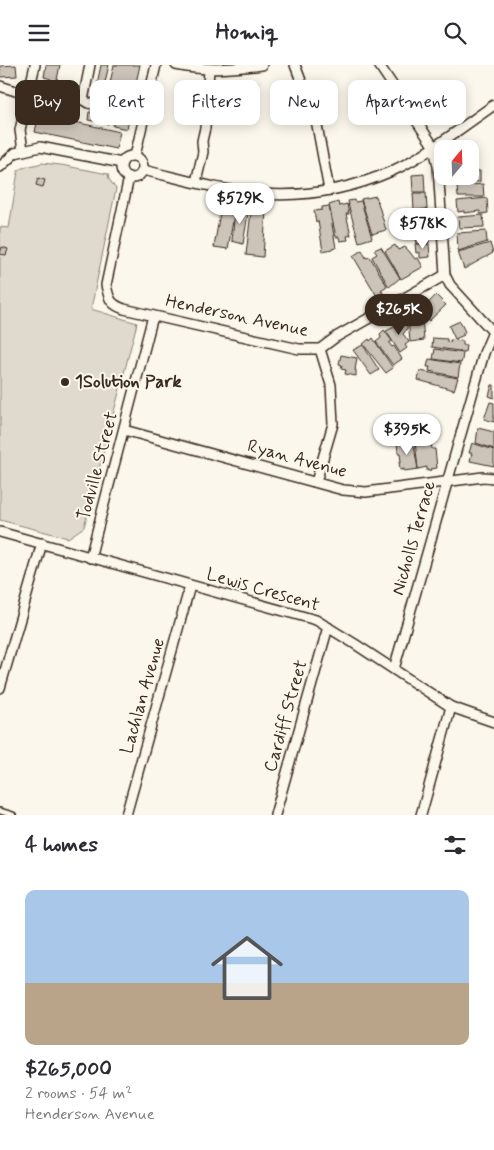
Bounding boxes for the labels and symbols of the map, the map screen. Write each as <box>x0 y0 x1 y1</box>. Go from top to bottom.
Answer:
north arrow <box>434 140 479 185</box>
pin: $529K <box>205 183 275 225</box>
pin: $578K <box>388 207 458 250</box>
street label: Henderson Avenue <box>163 289 311 343</box>
pin: $265K <box>364 293 434 336</box>
place label: 1Solution Park <box>75 370 182 394</box>
marker: 1Solution Park <box>59 376 71 388</box>
street label: Todville Street <box>72 409 124 523</box>
pin: $395K <box>372 413 442 456</box>
street label: Ryan Avenue <box>245 434 349 484</box>
street label: Nicholls Terrace <box>386 478 442 598</box>
street label: Lewis Crescent <box>204 562 322 618</box>
street label: Lachlan Avenue <box>115 635 171 757</box>
street label: Cardiff Street <box>259 657 313 775</box>

